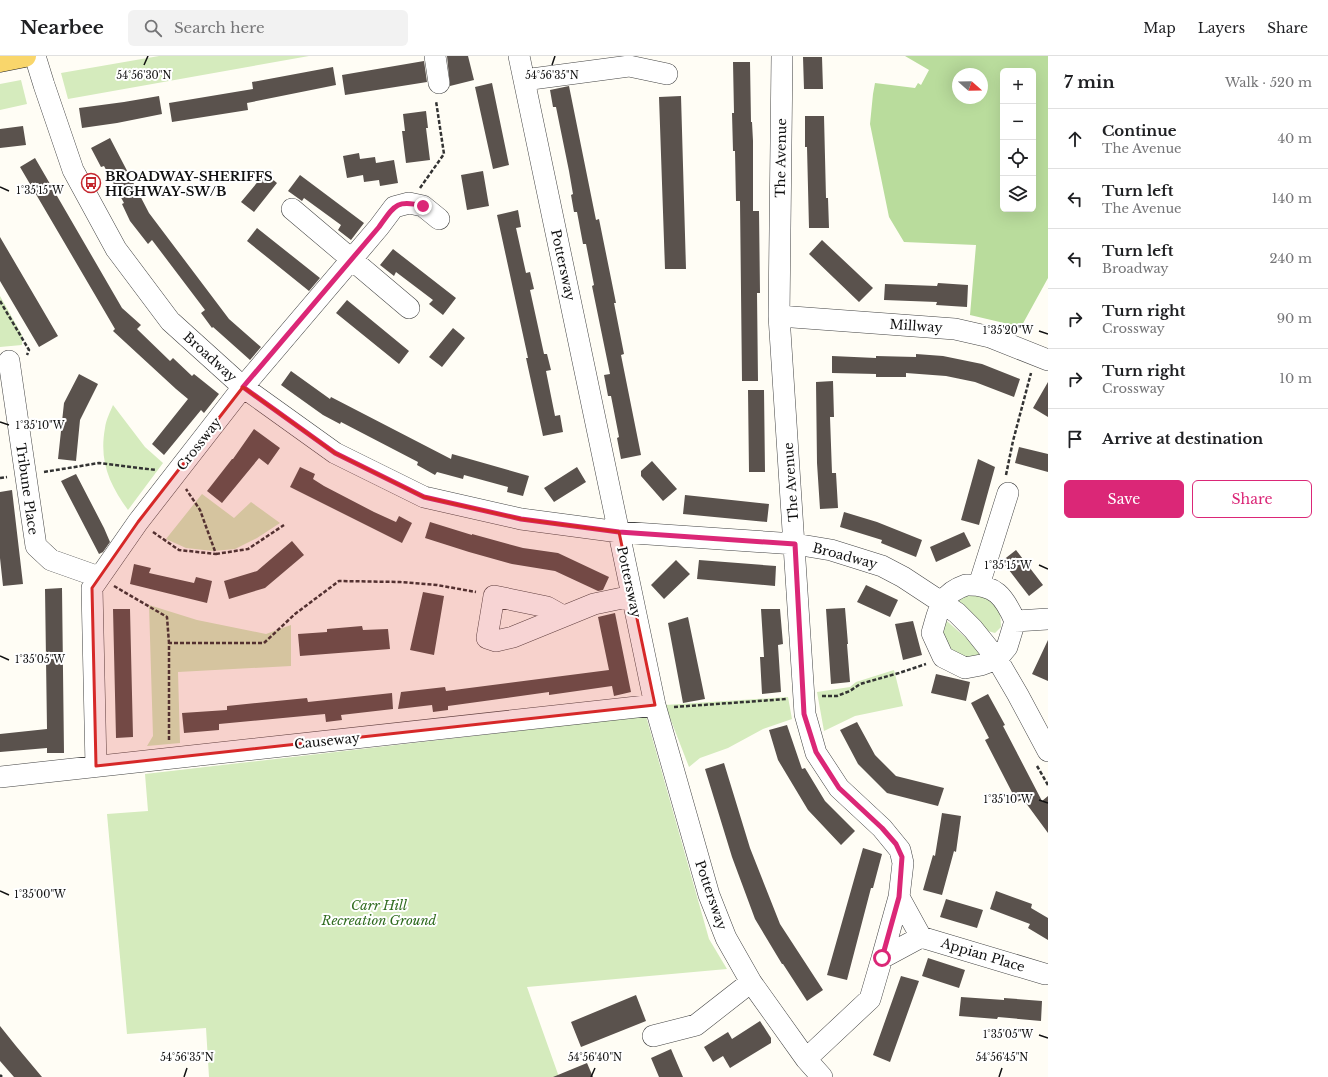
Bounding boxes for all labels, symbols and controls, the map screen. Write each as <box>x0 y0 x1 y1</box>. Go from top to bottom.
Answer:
search box <box>128 10 408 46</box>
text: Nearbee <box>20 16 104 39</box>
icon: search <box>142 17 164 39</box>
text: Search here <box>174 18 265 37</box>
text: Map <box>1143 19 1176 37</box>
text: Layers <box>1198 19 1245 37</box>
text: Share <box>1267 19 1308 37</box>
north arrow <box>952 68 988 104</box>
map controls <box>1000 68 1036 212</box>
button: + <box>1000 68 1036 104</box>
text: 54°56'30"N <box>117 69 171 82</box>
text: 54°56'35"N <box>525 69 579 82</box>
text: 7 min <box>1064 72 1115 93</box>
text: Walk · 520 m <box>1225 74 1312 91</box>
button: − <box>1000 104 1036 140</box>
street label: The Avenue <box>772 118 790 198</box>
text: Continue <box>1102 121 1177 140</box>
icon: ahead <box>1064 128 1086 150</box>
text: 40 m <box>1277 130 1312 147</box>
button: locate <box>1000 140 1036 176</box>
text: The Avenue <box>1102 140 1182 157</box>
place label: BROADWAY-SHERIFFS HIGHWAY-SW/B <box>105 168 273 200</box>
bus stop icon: BROADWAY-SHERIFFS HIGHWAY-SW/B <box>80 172 102 194</box>
button: layers <box>1000 176 1036 212</box>
text: Turn left <box>1102 181 1173 200</box>
text: 1°35'15"W <box>16 184 64 197</box>
icon: left <box>1064 188 1086 210</box>
text: 140 m <box>1272 190 1312 207</box>
route end <box>414 197 432 215</box>
text: The Avenue <box>1102 200 1182 217</box>
street label: Pottersway <box>547 228 579 303</box>
text: Turn left <box>1102 241 1173 260</box>
icon: left <box>1064 248 1086 270</box>
text: 240 m <box>1269 250 1312 267</box>
text: Broadway <box>1102 260 1169 277</box>
text: Turn right <box>1102 301 1185 320</box>
icon: right <box>1064 308 1086 330</box>
text: 90 m <box>1277 310 1312 327</box>
street label: Millway <box>889 316 944 336</box>
text: Crossway <box>1102 320 1165 337</box>
text: 1°35'20"W <box>983 324 1034 337</box>
street label: Broadway <box>180 328 241 386</box>
text: Turn right <box>1102 361 1185 380</box>
icon: right <box>1064 368 1086 390</box>
text: 10 m <box>1279 370 1312 387</box>
text: Crossway <box>1102 380 1165 397</box>
street label: Crossway <box>173 413 225 474</box>
text: 1°35'10"W <box>16 419 65 432</box>
icon: arrive <box>1064 428 1086 450</box>
text: Arrive at destination <box>1102 429 1263 448</box>
street label: Tribune Place <box>12 442 42 536</box>
street label: The Avenue <box>780 442 802 522</box>
button: Save <box>1064 480 1184 518</box>
button: Share <box>1192 480 1312 518</box>
street label: Broadway <box>811 539 880 573</box>
street label: Pottersway <box>613 545 645 620</box>
text: 1°35'15"W <box>984 559 1032 572</box>
text: 1°35'05"W <box>15 653 65 666</box>
street label: Causeway <box>293 729 361 753</box>
text: 1°35'10"W <box>984 793 1033 806</box>
street label: Pottersway <box>691 858 731 933</box>
text: 1°35'00"W <box>14 888 66 901</box>
park label: Carr Hill Recreation Ground <box>321 897 437 929</box>
street label: Appian Place <box>938 934 1027 976</box>
route start <box>873 949 891 967</box>
text: 1°35'05"W <box>983 1028 1033 1041</box>
text: 54°56'35"N <box>160 1051 214 1064</box>
text: 54°56'40"N <box>568 1051 622 1064</box>
text: 54°56'45"N <box>976 1051 1028 1064</box>

